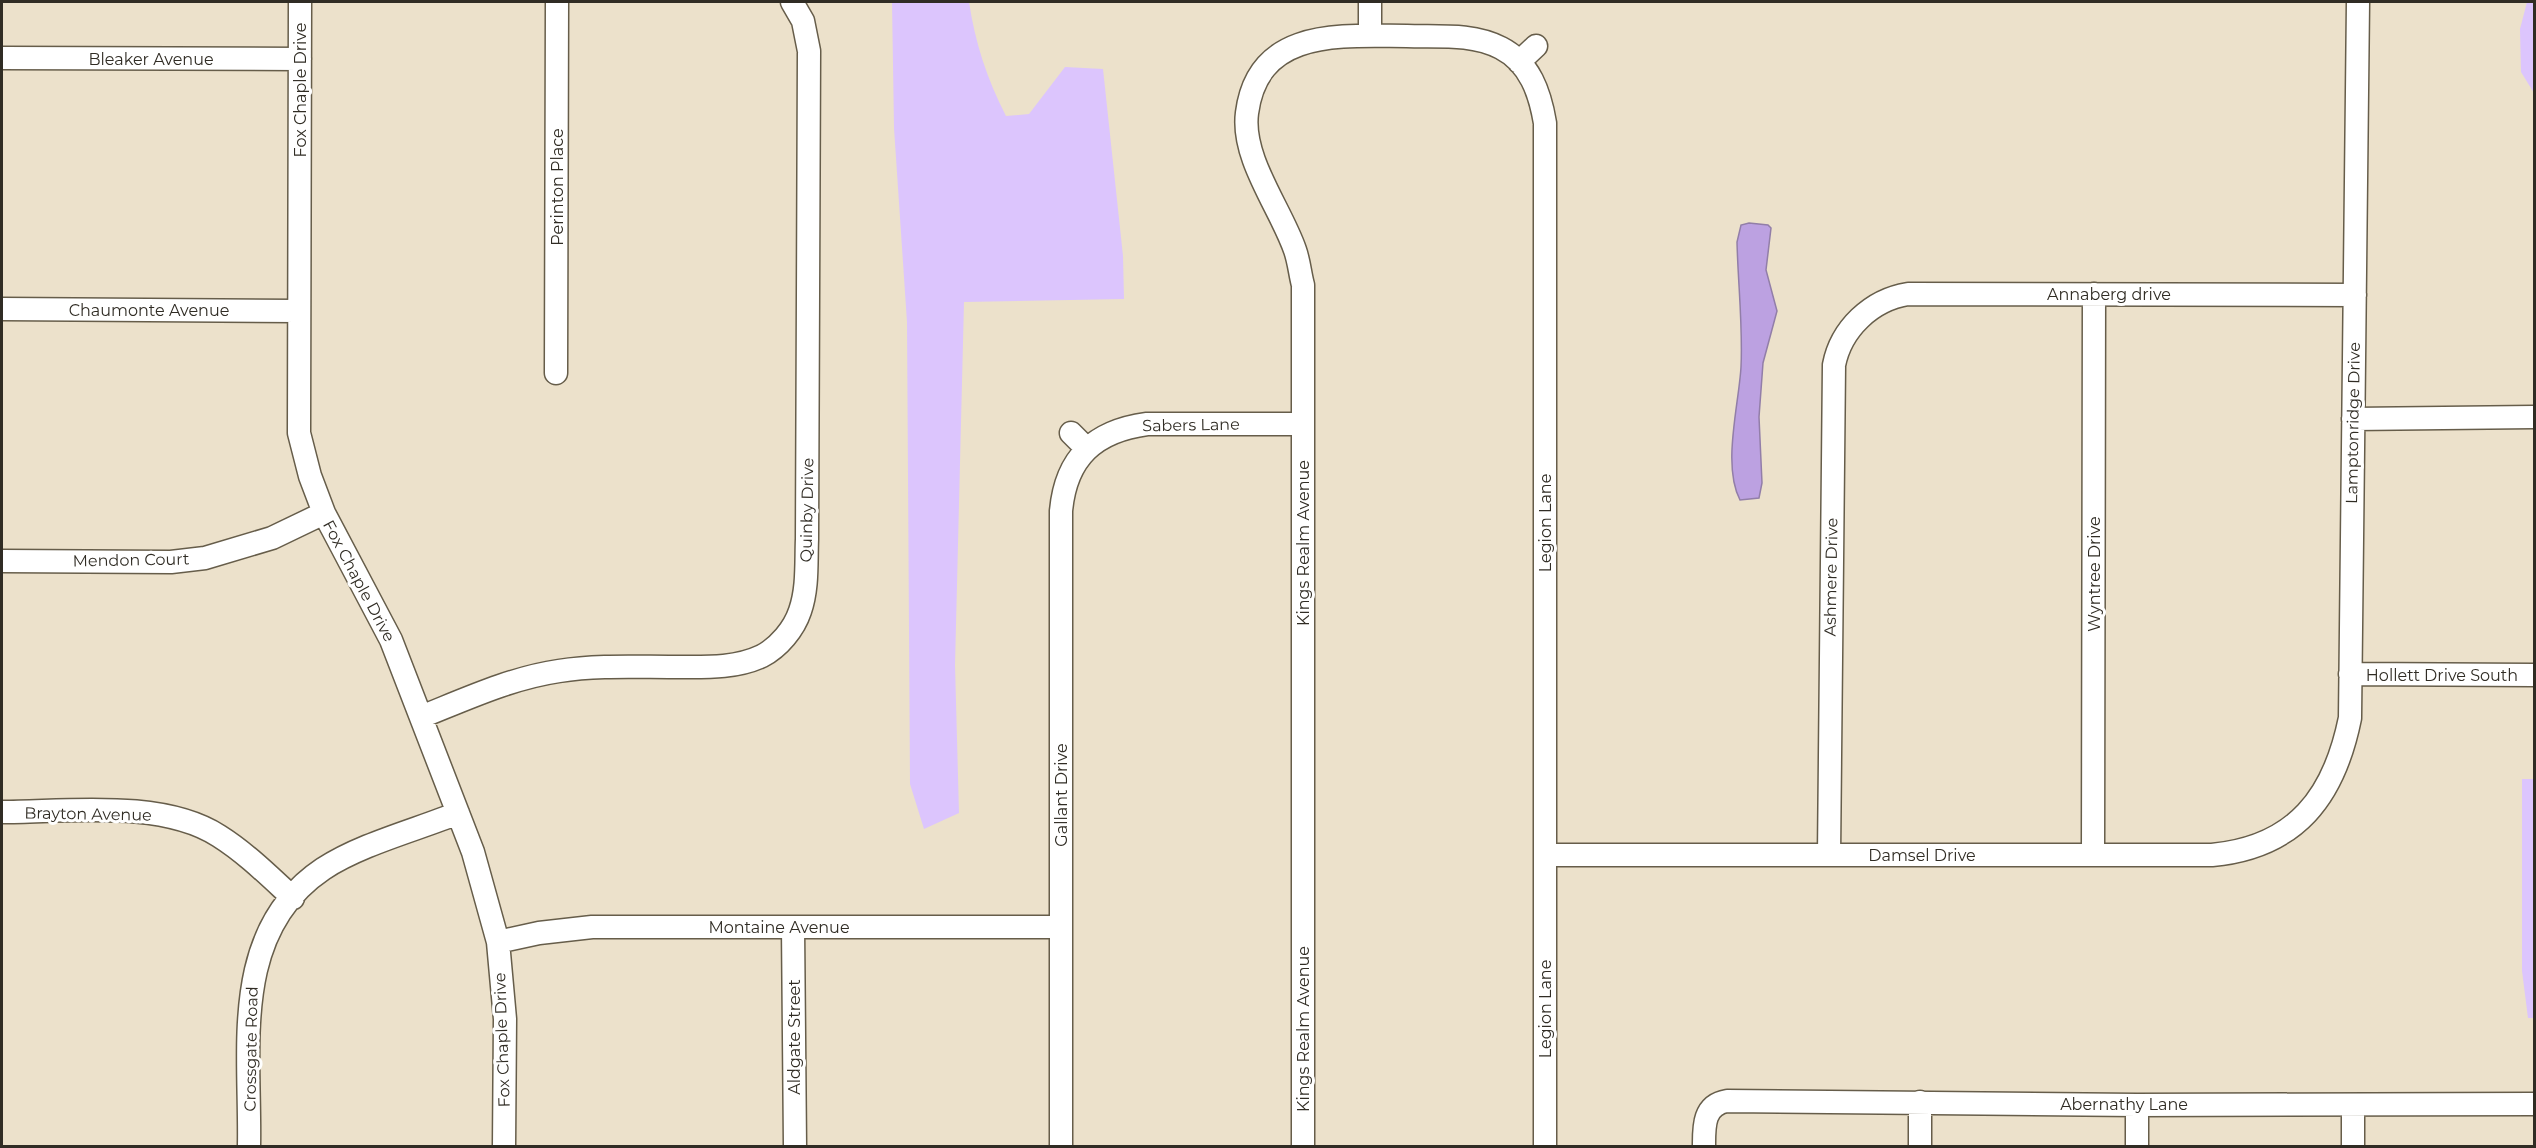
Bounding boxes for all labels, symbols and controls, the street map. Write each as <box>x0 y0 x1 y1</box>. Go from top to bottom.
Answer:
street label: Fox Chaple Drive <box>291 23 310 157</box>
street label: Bleaker Avenue <box>88 50 214 69</box>
street label: Perinton Place <box>548 128 567 246</box>
street label: Annaberg drive <box>2047 285 2171 304</box>
street label: Chaumonte Avenue <box>69 301 229 320</box>
street label: Lamptonridge Drive <box>2342 342 2364 504</box>
street label: Sabers Lane <box>1142 415 1240 435</box>
street label: Quinby Drive <box>797 457 817 563</box>
street label: Kings Realm Avenue <box>1294 460 1313 626</box>
street label: Legion Lane <box>1536 474 1555 572</box>
street label: Wyntree Drive <box>2085 516 2104 632</box>
street label: Fox Chaple Drive <box>319 517 399 645</box>
street label: Ashmere Drive <box>1820 518 1842 636</box>
street label: Mendon Court <box>73 549 190 571</box>
street label: Hollett Drive South <box>2366 666 2518 685</box>
street label: Gallant Drive <box>1052 743 1071 847</box>
street label: Brayton Avenue <box>24 803 152 825</box>
street label: Damsel Drive <box>1868 846 1976 865</box>
street label: Montaine Avenue <box>708 918 850 937</box>
street label: Kings Realm Avenue <box>1294 946 1313 1112</box>
street label: Legion Lane <box>1536 960 1555 1058</box>
street label: Fox Chaple Drive <box>490 972 514 1108</box>
street label: Aldgate Street <box>785 979 804 1095</box>
street label: Crossgate Road <box>240 986 262 1112</box>
street label: Abernathy Lane <box>2060 1095 2188 1114</box>

